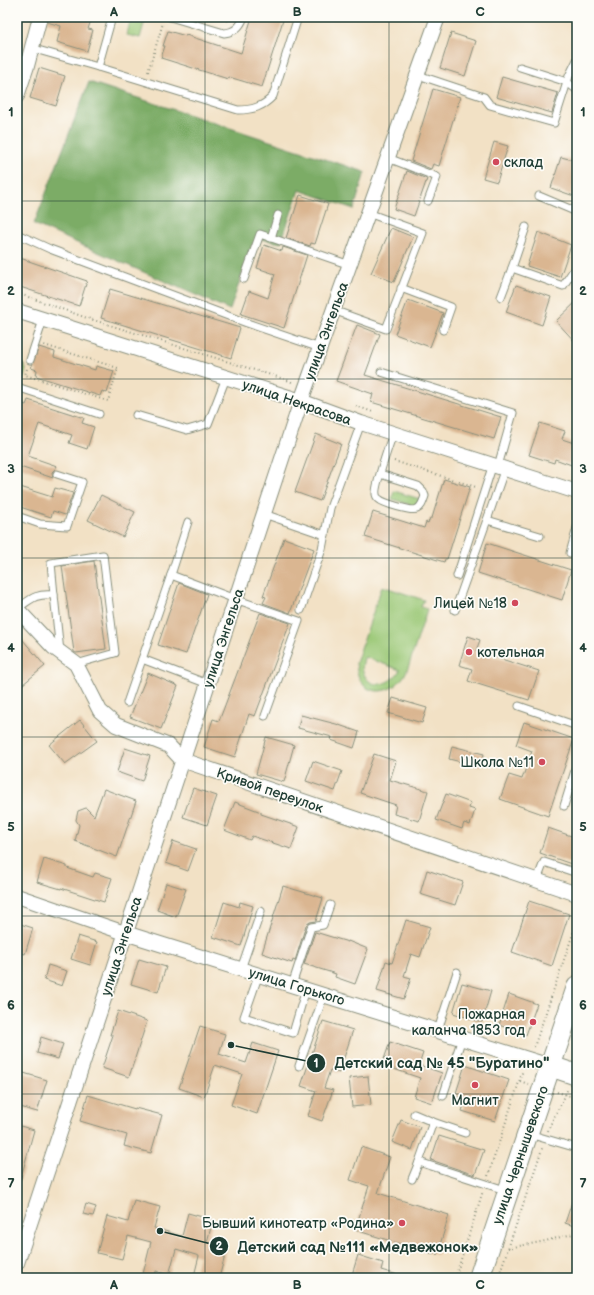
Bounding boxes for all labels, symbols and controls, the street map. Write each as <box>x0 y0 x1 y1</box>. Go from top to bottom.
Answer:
text: A <box>109 4 118 20</box>
text: B <box>292 4 302 20</box>
text: C <box>475 4 485 20</box>
text: 1 <box>8 104 14 120</box>
text: 1 <box>580 104 586 120</box>
place label: склад <box>504 154 544 171</box>
marker: склад <box>491 157 501 167</box>
street label: улица Энгельса <box>301 279 352 383</box>
text: 2 <box>7 283 15 299</box>
text: 2 <box>579 283 587 299</box>
street label: улица Некрасова <box>240 376 354 429</box>
text: 3 <box>7 461 15 477</box>
text: 3 <box>579 461 587 477</box>
street label: улица Энгельса <box>199 586 248 690</box>
place label: Лицей №18 <box>433 595 507 612</box>
marker: Лицей №18 <box>510 598 520 608</box>
text: 4 <box>7 640 15 656</box>
text: 4 <box>579 640 587 656</box>
place label: котельная <box>477 644 545 661</box>
marker: котельная <box>464 647 474 657</box>
place label: Школа №11 <box>460 754 534 771</box>
marker: Школа №11 <box>537 757 547 767</box>
street label: Кривой переулок <box>214 764 326 817</box>
text: 5 <box>7 819 15 835</box>
text: 5 <box>579 819 587 835</box>
street label: улица Энгельса <box>97 894 146 998</box>
street label: улица Горького <box>247 964 347 1009</box>
text: 6 <box>7 997 15 1013</box>
text: 6 <box>579 997 587 1013</box>
place label: Пожарная каланча 1853 год <box>412 1006 525 1039</box>
marker: Пожарная каланча 1853 год <box>528 1017 538 1027</box>
callout: Детский сад № 45 "Буратино" <box>306 1050 557 1077</box>
text: Детский сад № 45 "Буратино" <box>334 1054 550 1073</box>
text: 1 <box>313 1056 319 1071</box>
marker: Магнит <box>470 1080 480 1090</box>
street label: улица Чернышевского <box>489 1084 552 1227</box>
place label: Магнит <box>451 1092 499 1109</box>
text: 7 <box>7 1176 15 1192</box>
text: 7 <box>579 1176 587 1192</box>
place label: Бывший кинотеатр «Родина» <box>202 1215 394 1232</box>
marker: Бывший кинотеатр «Родина» <box>397 1218 407 1228</box>
callout: Детский сад №111 «Медвежонок» <box>209 1233 486 1260</box>
text: Детский сад №111 «Медвежонок» <box>237 1238 479 1257</box>
text: 2 <box>215 1239 223 1254</box>
text: A <box>109 1277 118 1293</box>
text: B <box>292 1277 302 1293</box>
text: C <box>475 1277 485 1293</box>

